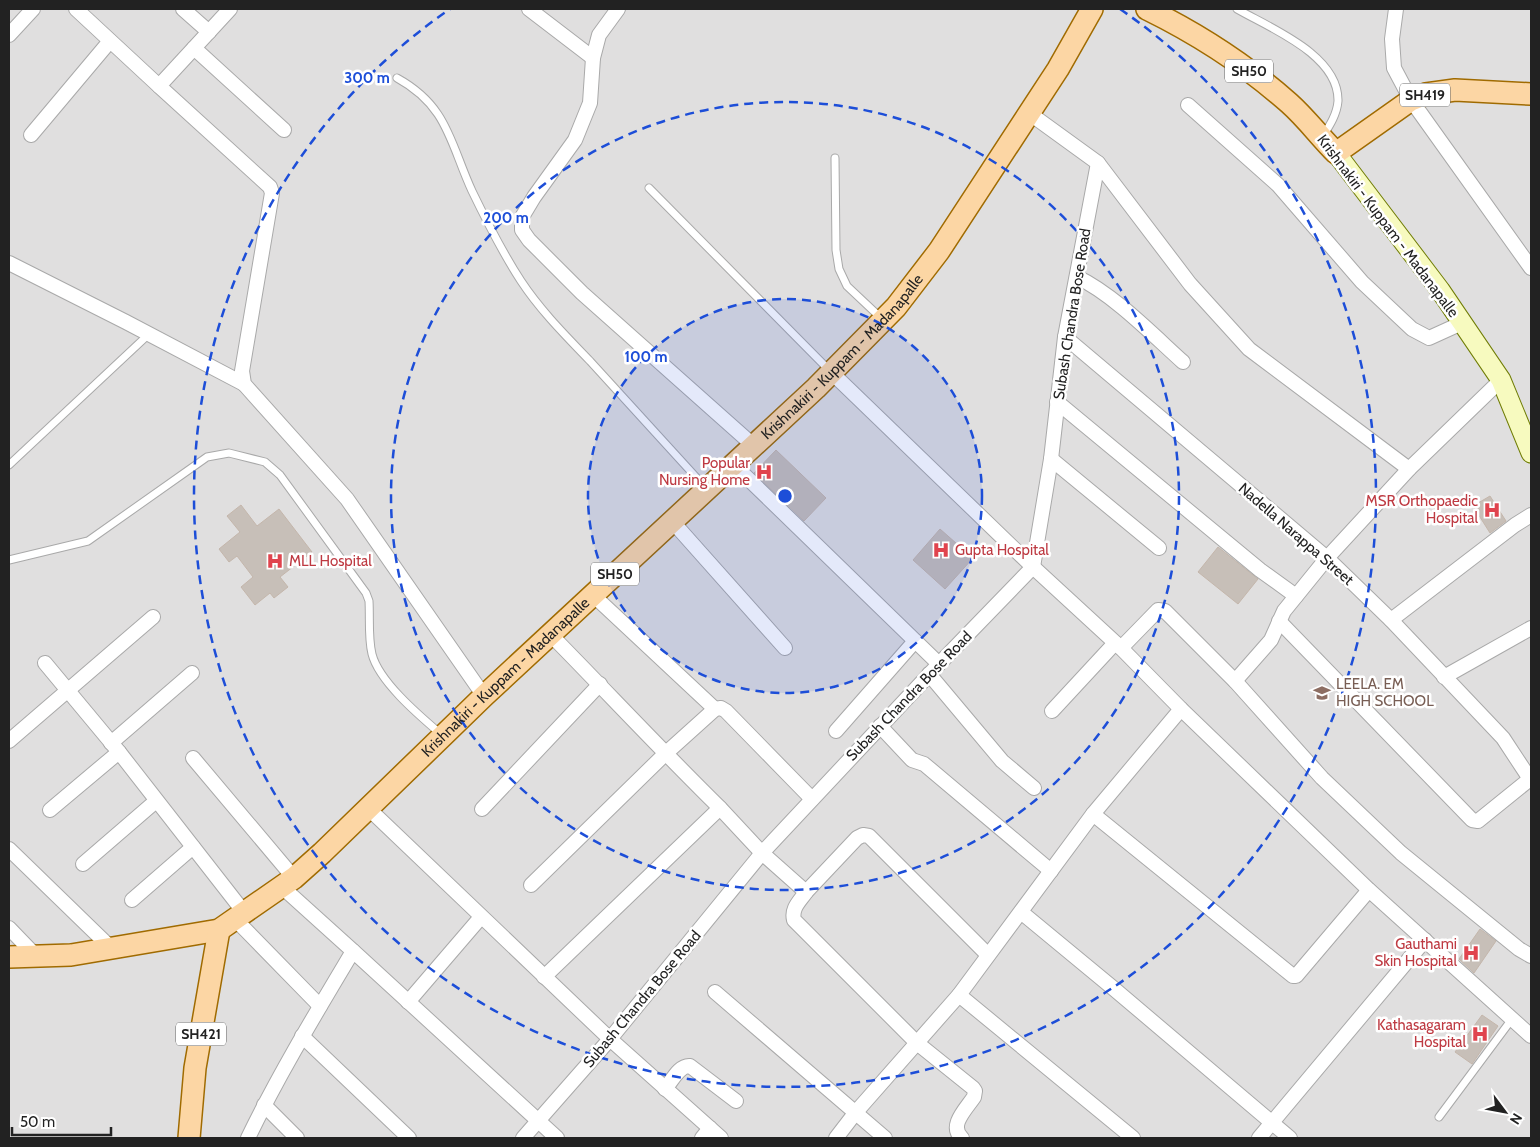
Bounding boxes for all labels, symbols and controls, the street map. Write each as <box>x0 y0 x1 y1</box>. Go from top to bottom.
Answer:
road number: SH50 <box>1225 59 1273 82</box>
text: 300 m <box>344 69 390 87</box>
road number: SH419 <box>1400 84 1450 106</box>
street label: Krishnakiri - Kuppam - Madanapalle <box>1313 131 1463 321</box>
text: 200 m <box>483 209 529 227</box>
street label: Subash Chandra Bose Road <box>1050 227 1094 401</box>
street label: Krishnakiri - Kuppam - Madanapalle <box>757 270 927 443</box>
text: 100 m <box>624 348 668 366</box>
place label: Popular Nursing Home <box>659 454 750 489</box>
hospital icon: Popular Nursing Home <box>754 462 774 482</box>
street label: Nadella Narappa Street <box>1235 479 1357 589</box>
centre of rings <box>776 487 794 505</box>
place label: MSR Orthopaedic Hospital <box>1365 492 1478 527</box>
hospital icon: MSR Orthopaedic Hospital <box>1482 500 1502 520</box>
hospital icon: Gupta Hospital <box>931 540 951 560</box>
place label: Gupta Hospital <box>955 541 1049 559</box>
hospital icon: MLL Hospital <box>265 551 285 571</box>
place label: MLL Hospital <box>289 552 372 570</box>
road number: SH50 <box>591 562 639 586</box>
street label: Krishnakiri - Kuppam - Madanapalle <box>418 594 593 761</box>
street label: Subash Chandra Bose Road <box>842 627 976 765</box>
place label: LEELA. EM HIGH SCHOOL <box>1336 675 1434 710</box>
school or university icon: LEELA. EM HIGH SCHOOL <box>1312 683 1332 703</box>
street label: Subash Chandra Bose Road <box>579 927 705 1071</box>
place label: Gauthami Skin Hospital <box>1375 935 1457 970</box>
hospital icon: Gauthami Skin Hospital <box>1461 943 1481 963</box>
place label: Kathasagaram Hospital <box>1377 1016 1466 1051</box>
road number: SH421 <box>176 1022 226 1046</box>
hospital icon: Kathasagaram Hospital <box>1470 1024 1490 1044</box>
north arrow <box>1480 1087 1530 1137</box>
scale bar <box>12 1104 111 1136</box>
text: N <box>1506 1110 1526 1128</box>
text: 50 m <box>20 1113 55 1131</box>

